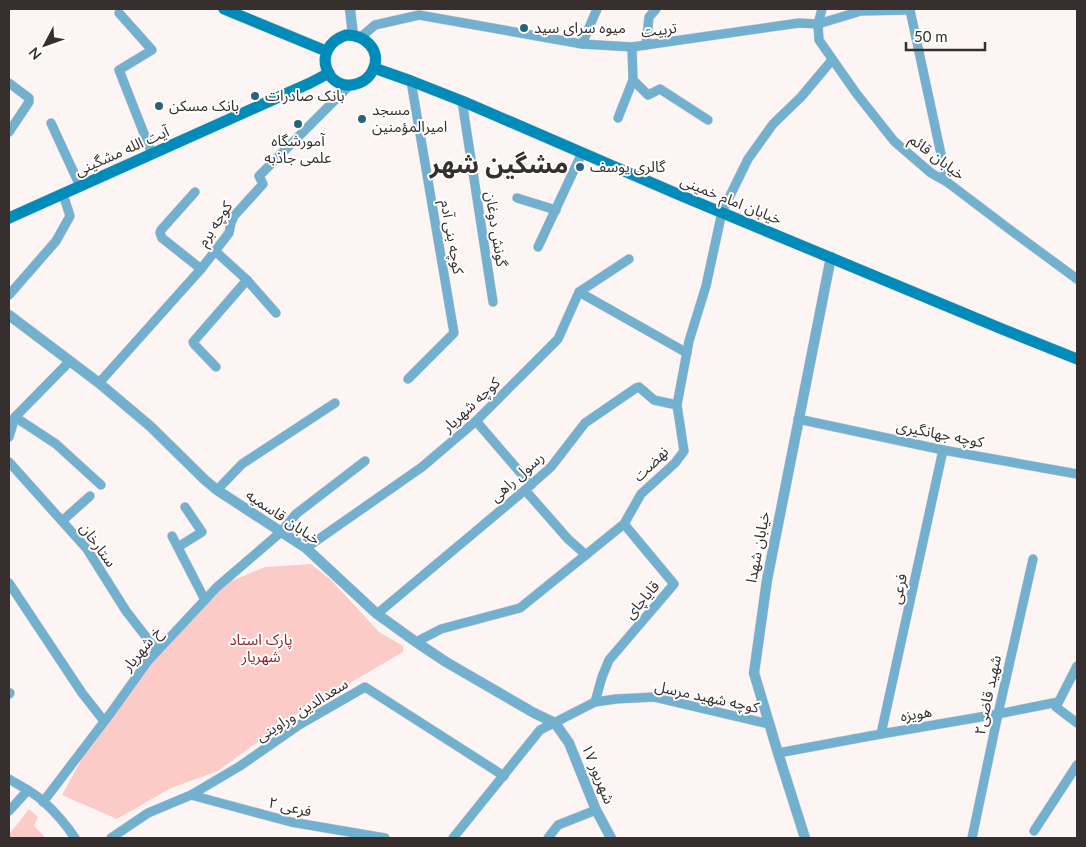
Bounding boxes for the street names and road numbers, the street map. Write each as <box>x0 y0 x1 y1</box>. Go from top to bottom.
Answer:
street label: تربیت <box>640 18 678 41</box>
street label: آیت الله مشگینی <box>72 121 173 180</box>
street label: خیابان قائم <box>904 129 969 185</box>
street label: خیابان امام خمینی <box>677 171 785 230</box>
street label: گونش دوغان <box>481 190 512 269</box>
street label: کوچه برم <box>193 197 238 251</box>
street label: کوچه بنی آدم <box>435 198 469 277</box>
street label: کوچه شهریار <box>437 372 505 438</box>
street label: کوچه جهانگیری <box>895 416 986 452</box>
street label: نهضت <box>629 442 672 485</box>
street label: رسول راهی <box>486 447 548 506</box>
street label: خیابان قاسمیه <box>242 485 324 549</box>
street label: خیابان شهدا <box>741 509 774 584</box>
street label: ستارخان <box>76 519 121 571</box>
street label: فرعی <box>886 572 911 606</box>
street label: قایاچای <box>620 576 664 623</box>
street label: خ شهریار <box>117 622 168 678</box>
street label: شهید قاضی۲ <box>970 653 1005 737</box>
street label: سعدالدین وراوینی <box>252 674 352 745</box>
street label: کوچه شهید مرسل <box>653 676 762 718</box>
street label: هویزه <box>899 702 933 725</box>
street label: ۱۷ شهریور <box>578 741 619 807</box>
street label: فرعی ۲ <box>267 792 314 821</box>

